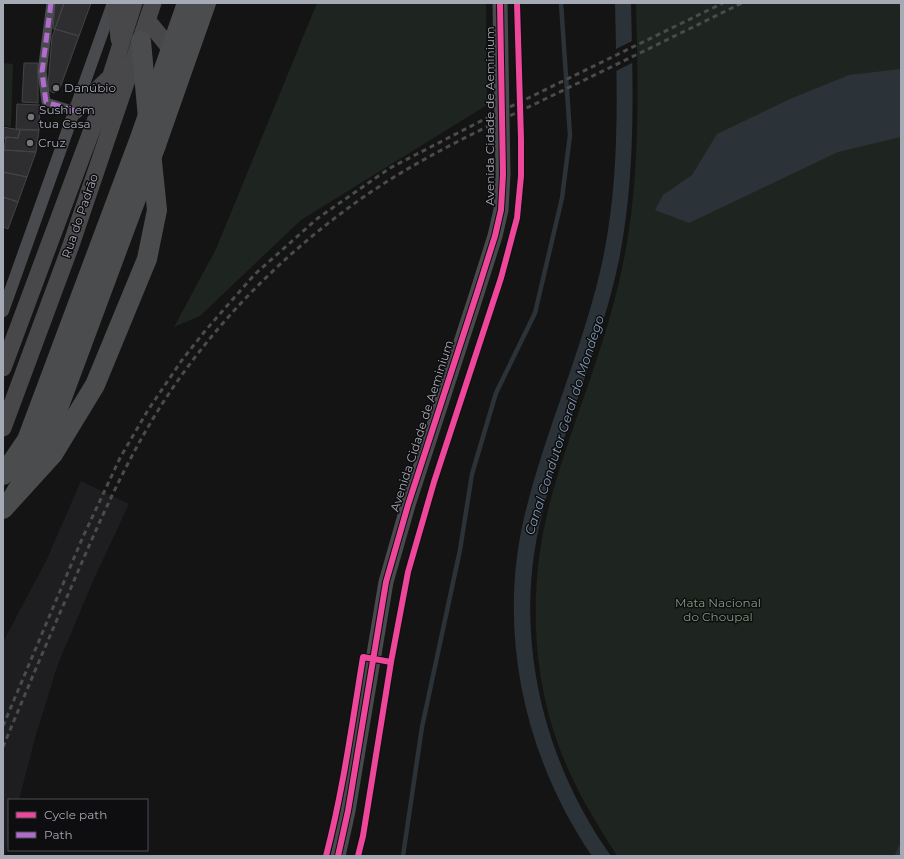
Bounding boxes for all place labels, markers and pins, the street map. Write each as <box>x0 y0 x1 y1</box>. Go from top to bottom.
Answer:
place label: Danúbio <box>64 80 116 95</box>
marker: Danúbio <box>51 83 61 93</box>
place label: Sushi em tua Casa <box>39 102 95 131</box>
marker: Sushi em tua Casa <box>26 112 36 122</box>
place label: Cruz <box>38 135 66 150</box>
marker: Cruz <box>25 138 35 148</box>

